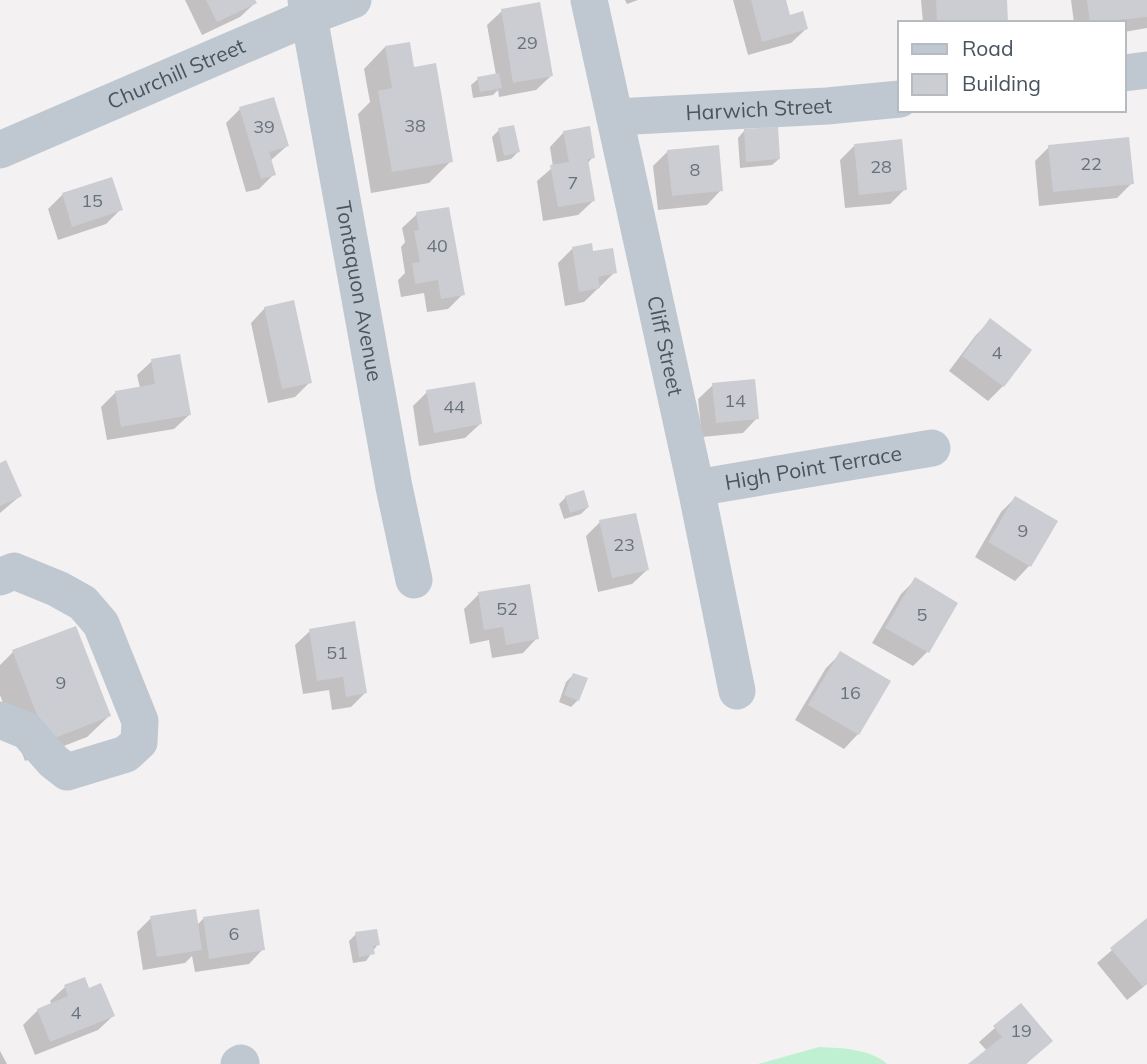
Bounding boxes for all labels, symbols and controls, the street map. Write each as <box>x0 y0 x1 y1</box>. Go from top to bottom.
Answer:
legend <box>898 21 1126 112</box>
house number: 29 <box>516 31 538 54</box>
street label: Churchill Street <box>103 32 249 114</box>
text: Road <box>962 35 1013 61</box>
text: Building <box>962 70 1041 96</box>
street label: Harwich Street <box>685 92 833 125</box>
house number: 38 <box>404 114 426 137</box>
house number: 39 <box>253 115 275 138</box>
house number: 22 <box>1080 152 1102 175</box>
house number: 28 <box>870 155 892 178</box>
house number: 8 <box>690 158 700 181</box>
house number: 7 <box>568 171 578 194</box>
house number: 15 <box>81 189 103 212</box>
street label: Tontaquon Avenue <box>331 199 389 384</box>
house number: 40 <box>426 234 448 257</box>
street label: Cliff Street <box>642 293 689 398</box>
house number: 4 <box>992 341 1003 364</box>
house number: 14 <box>724 389 746 412</box>
house number: 44 <box>443 395 465 418</box>
street label: High Point Terrace <box>723 439 903 495</box>
house number: 9 <box>1018 519 1028 542</box>
house number: 23 <box>613 533 635 556</box>
house number: 52 <box>496 597 518 620</box>
house number: 5 <box>917 603 928 626</box>
house number: 51 <box>326 641 348 664</box>
house number: 9 <box>56 671 66 694</box>
house number: 16 <box>839 681 861 704</box>
house number: 6 <box>229 922 239 945</box>
house number: 4 <box>71 1001 82 1024</box>
house number: 19 <box>1010 1019 1032 1042</box>

